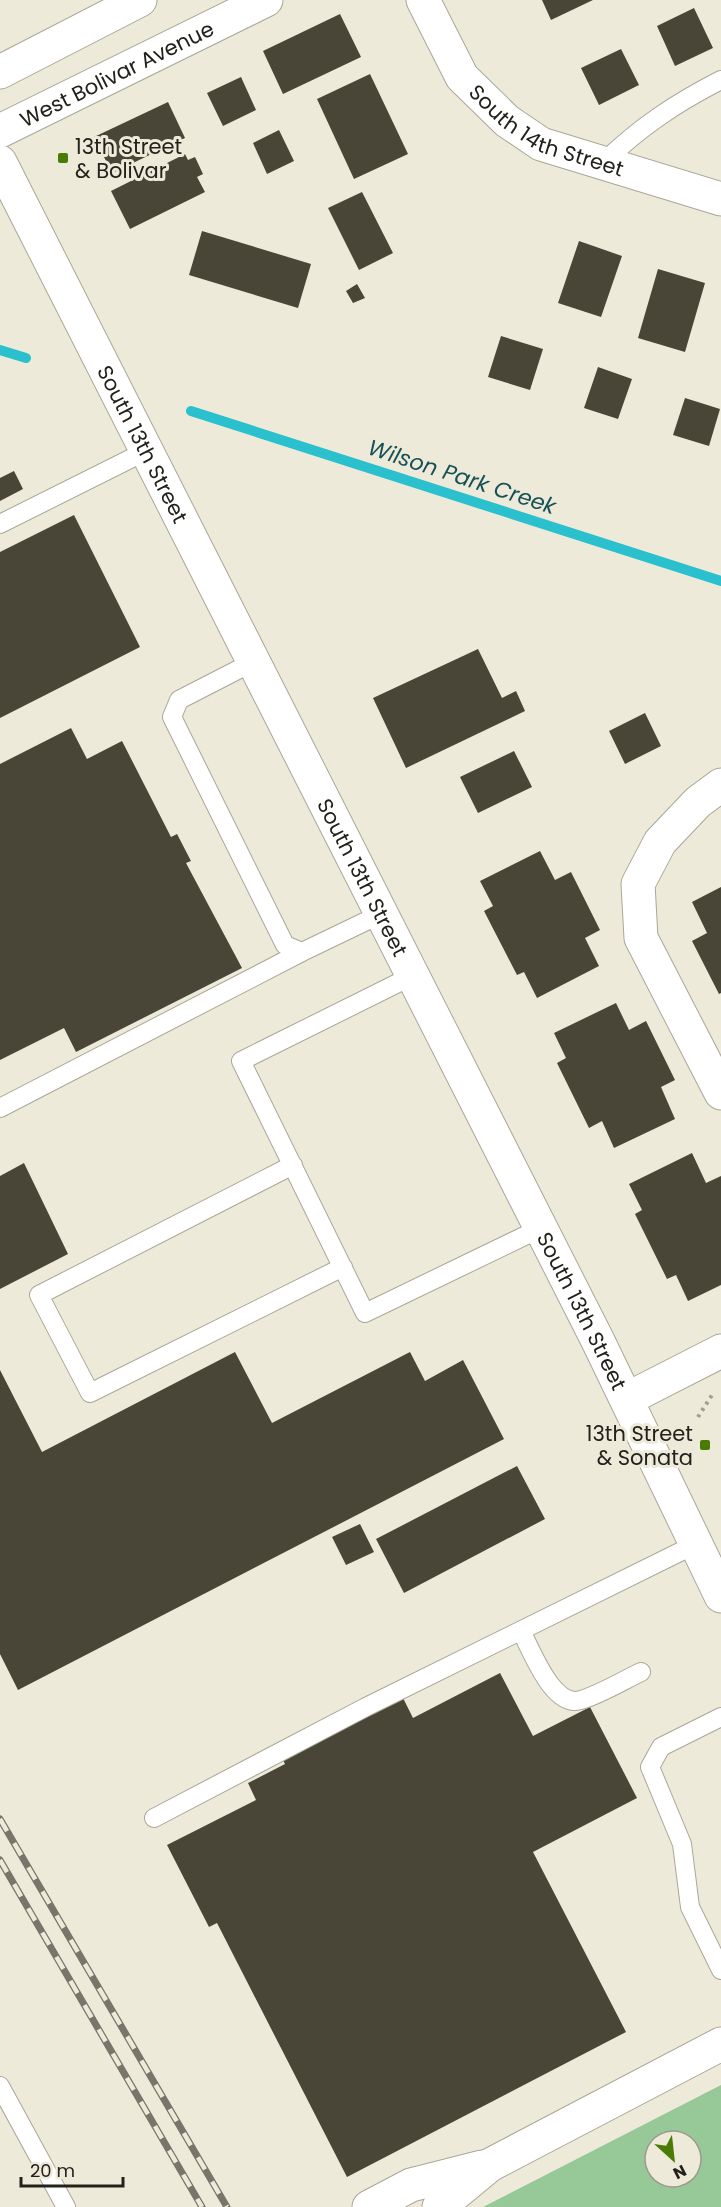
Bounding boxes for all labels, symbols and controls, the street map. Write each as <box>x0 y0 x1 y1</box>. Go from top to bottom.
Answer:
street label: West Bolivar Avenue <box>15 14 218 134</box>
street label: South 14th Street <box>463 78 627 183</box>
place label: 13th Street & Bolivar <box>75 132 182 185</box>
marker: 13th Street & Bolivar <box>56 151 70 165</box>
street label: South 13th Street <box>91 360 195 528</box>
water label: Wilson Park Creek <box>364 432 562 523</box>
street label: South 13th Street <box>311 793 415 961</box>
street label: South 13th Street <box>530 1227 634 1395</box>
place label: 13th Street & Sonata <box>586 1419 693 1472</box>
marker: 13th Street & Sonata <box>698 1438 712 1452</box>
north arrow <box>643 2129 703 2189</box>
scale bar <box>21 2150 123 2188</box>
text: 20 m <box>30 2158 75 2183</box>
text: N <box>669 2159 690 2185</box>

